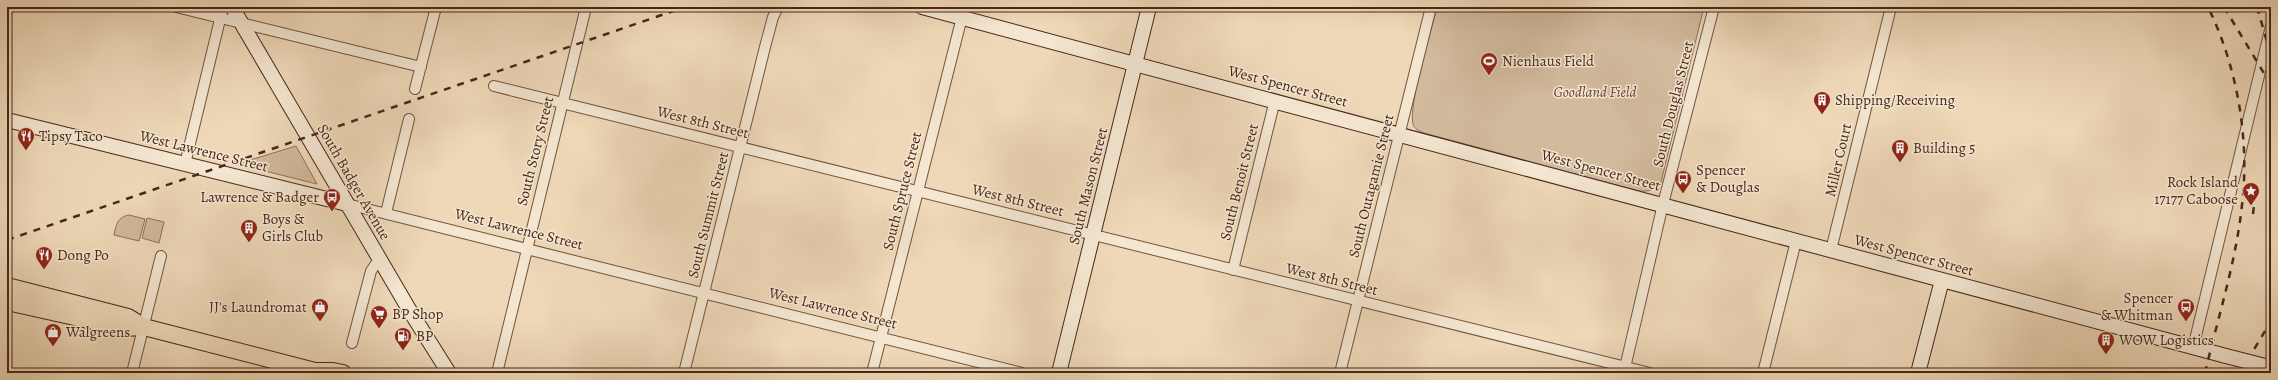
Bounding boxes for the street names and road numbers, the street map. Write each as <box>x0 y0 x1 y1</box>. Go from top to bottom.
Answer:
street label: South Douglas Street <box>1648 39 1698 169</box>
street label: West Spencer Street <box>1225 60 1350 112</box>
street label: South Story Street <box>512 94 558 208</box>
street label: West 8th Street <box>654 101 751 143</box>
street label: South Outagamie Street <box>1343 112 1399 260</box>
street label: South Badger Avenue <box>313 120 395 244</box>
street label: Miller Court <box>1820 121 1856 199</box>
street label: South Benoit Street <box>1215 122 1263 242</box>
street label: West Lawrence Street <box>137 125 270 177</box>
street label: South Mason Street <box>1064 125 1112 247</box>
street label: South Spruce Street <box>878 130 926 252</box>
street label: West Spencer Street <box>1538 144 1663 196</box>
street label: South Summit Street <box>683 150 733 280</box>
street label: West 8th Street <box>969 179 1066 221</box>
street label: West Lawrence Street <box>452 203 585 255</box>
street label: West Spencer Street <box>1851 229 1976 281</box>
street label: West 8th Street <box>1283 258 1380 300</box>
street label: West Lawrence Street <box>766 282 899 334</box>

